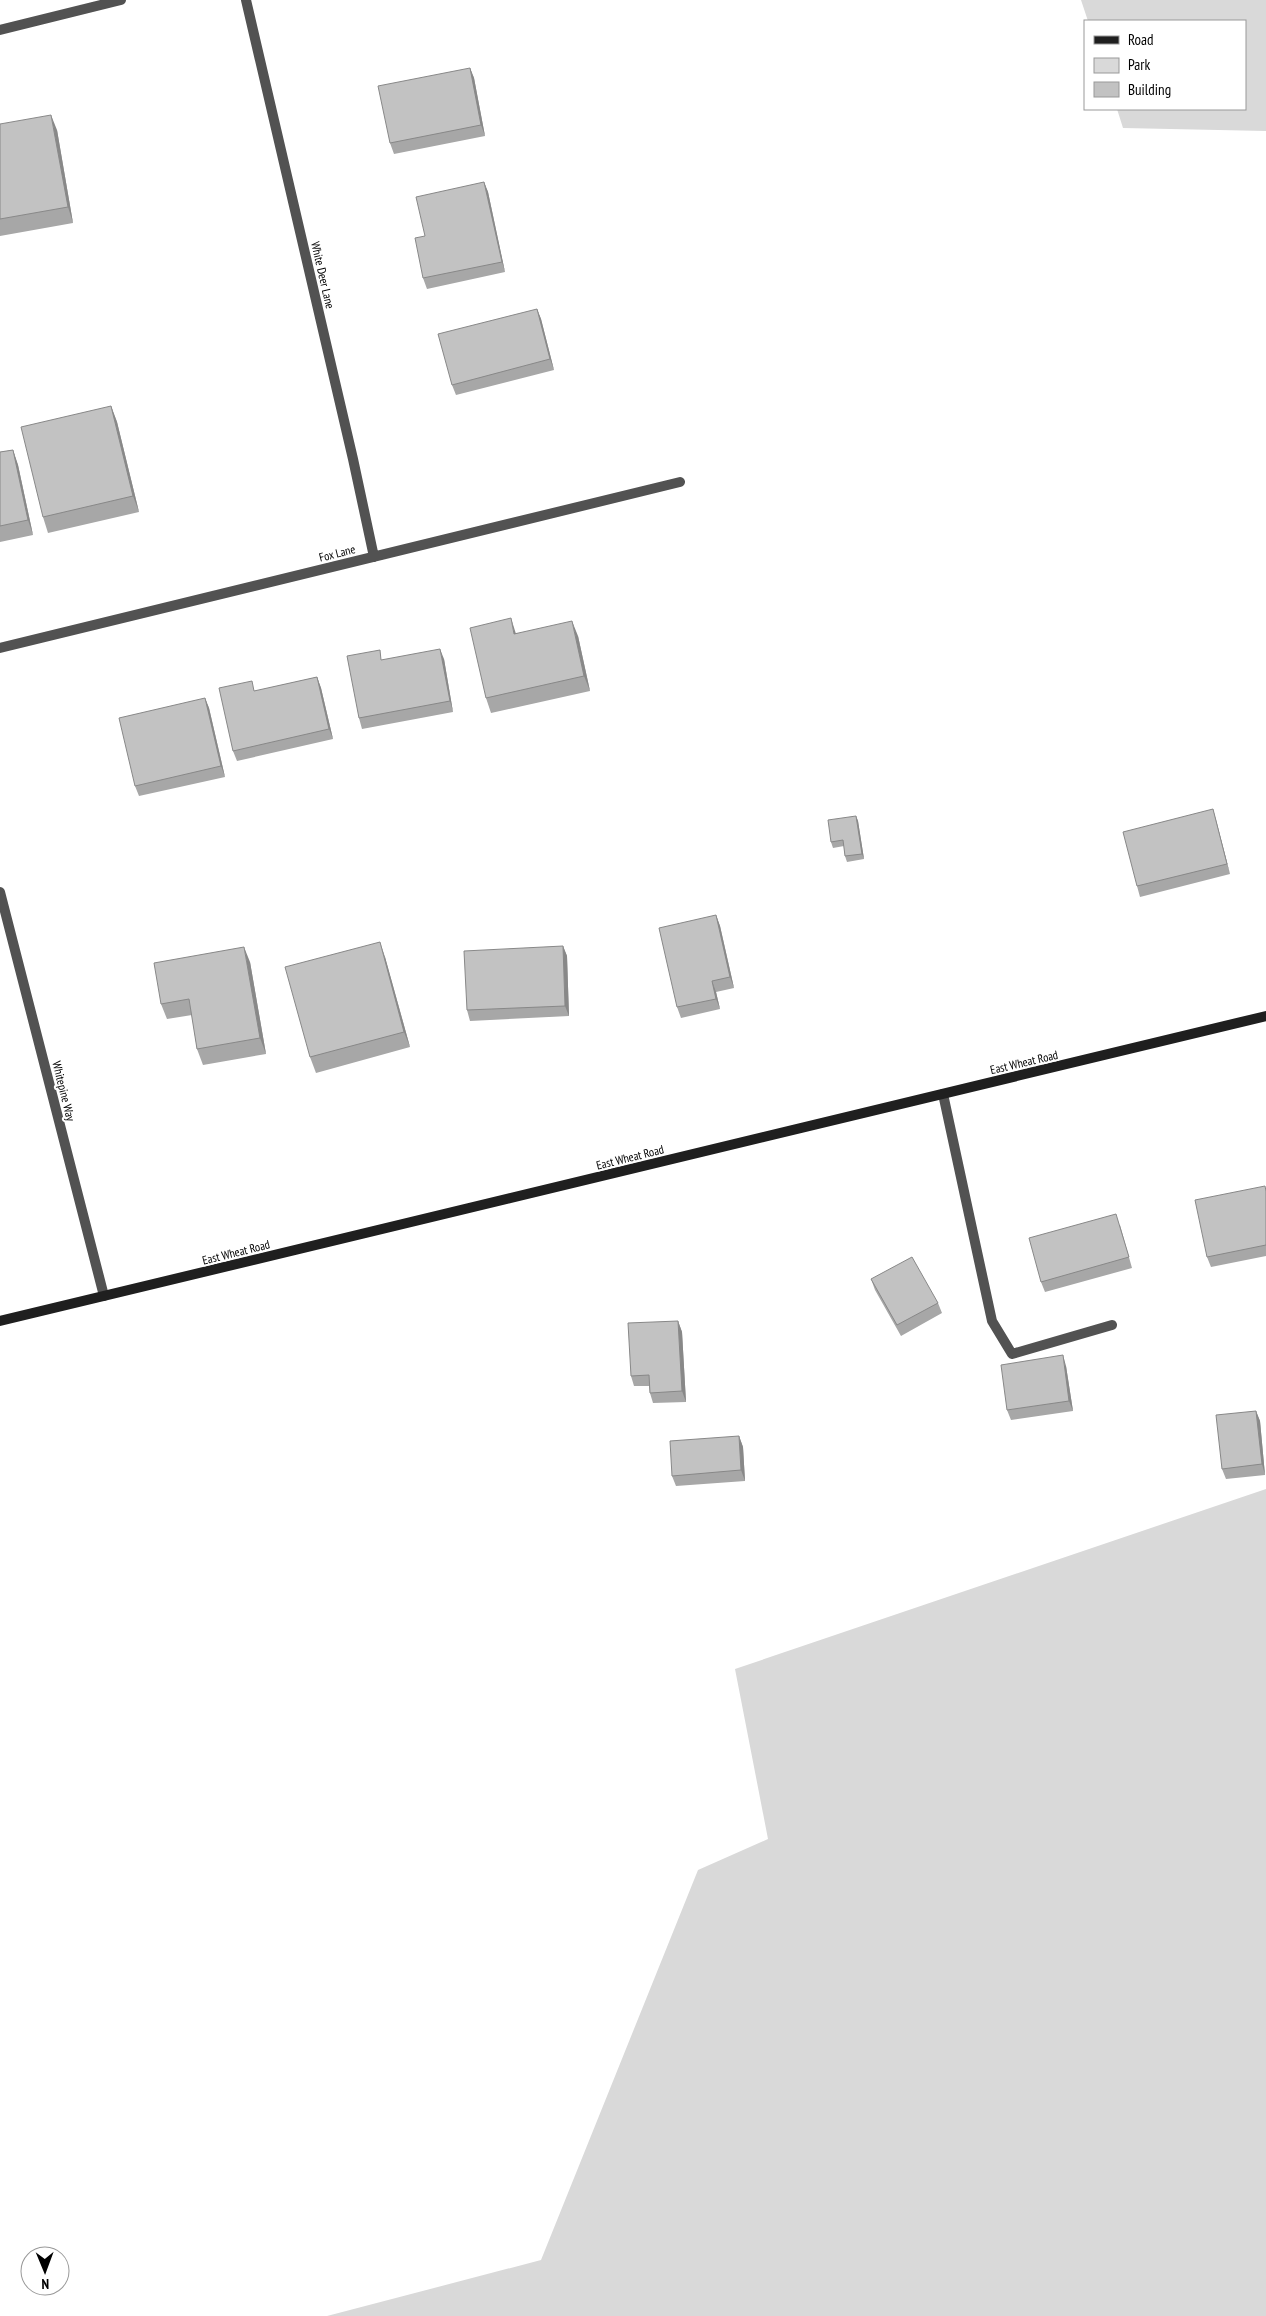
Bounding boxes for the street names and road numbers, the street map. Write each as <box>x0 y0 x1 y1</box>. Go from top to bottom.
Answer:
street label: White Deer Lane <box>308 240 338 310</box>
street label: Fox Lane <box>317 541 357 565</box>
street label: East Wheat Road <box>989 1047 1059 1077</box>
street label: Whitepine Way <box>49 1059 79 1123</box>
street label: East Wheat Road <box>595 1141 665 1173</box>
street label: East Wheat Road <box>201 1236 271 1268</box>

